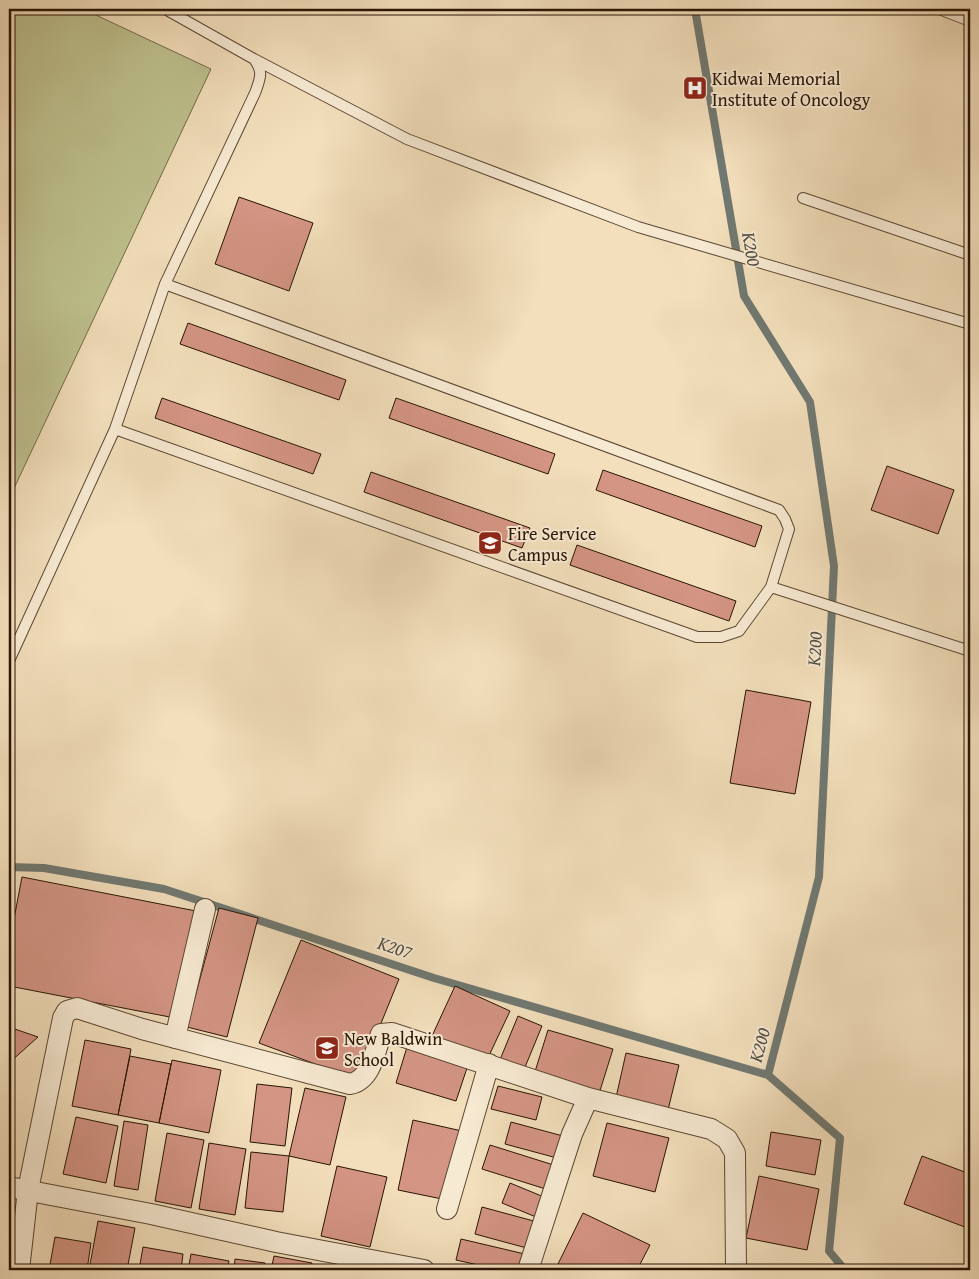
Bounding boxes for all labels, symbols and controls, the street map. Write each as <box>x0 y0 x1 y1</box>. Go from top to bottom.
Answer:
place label: Kidwai Memorial Institute of Oncology <box>712 65 870 113</box>
hospital icon: Kidwai Memorial Institute of Oncology <box>682 75 708 101</box>
water label: K200 <box>735 229 769 268</box>
place label: Fire Service Campus <box>508 520 597 568</box>
school or university icon: Fire Service Campus <box>477 530 503 556</box>
water label: K200 <box>799 631 829 668</box>
water label: K207 <box>373 928 417 966</box>
place label: New Baldwin School <box>344 1025 442 1073</box>
water label: K200 <box>741 1025 777 1066</box>
school or university icon: New Baldwin School <box>314 1035 340 1061</box>

